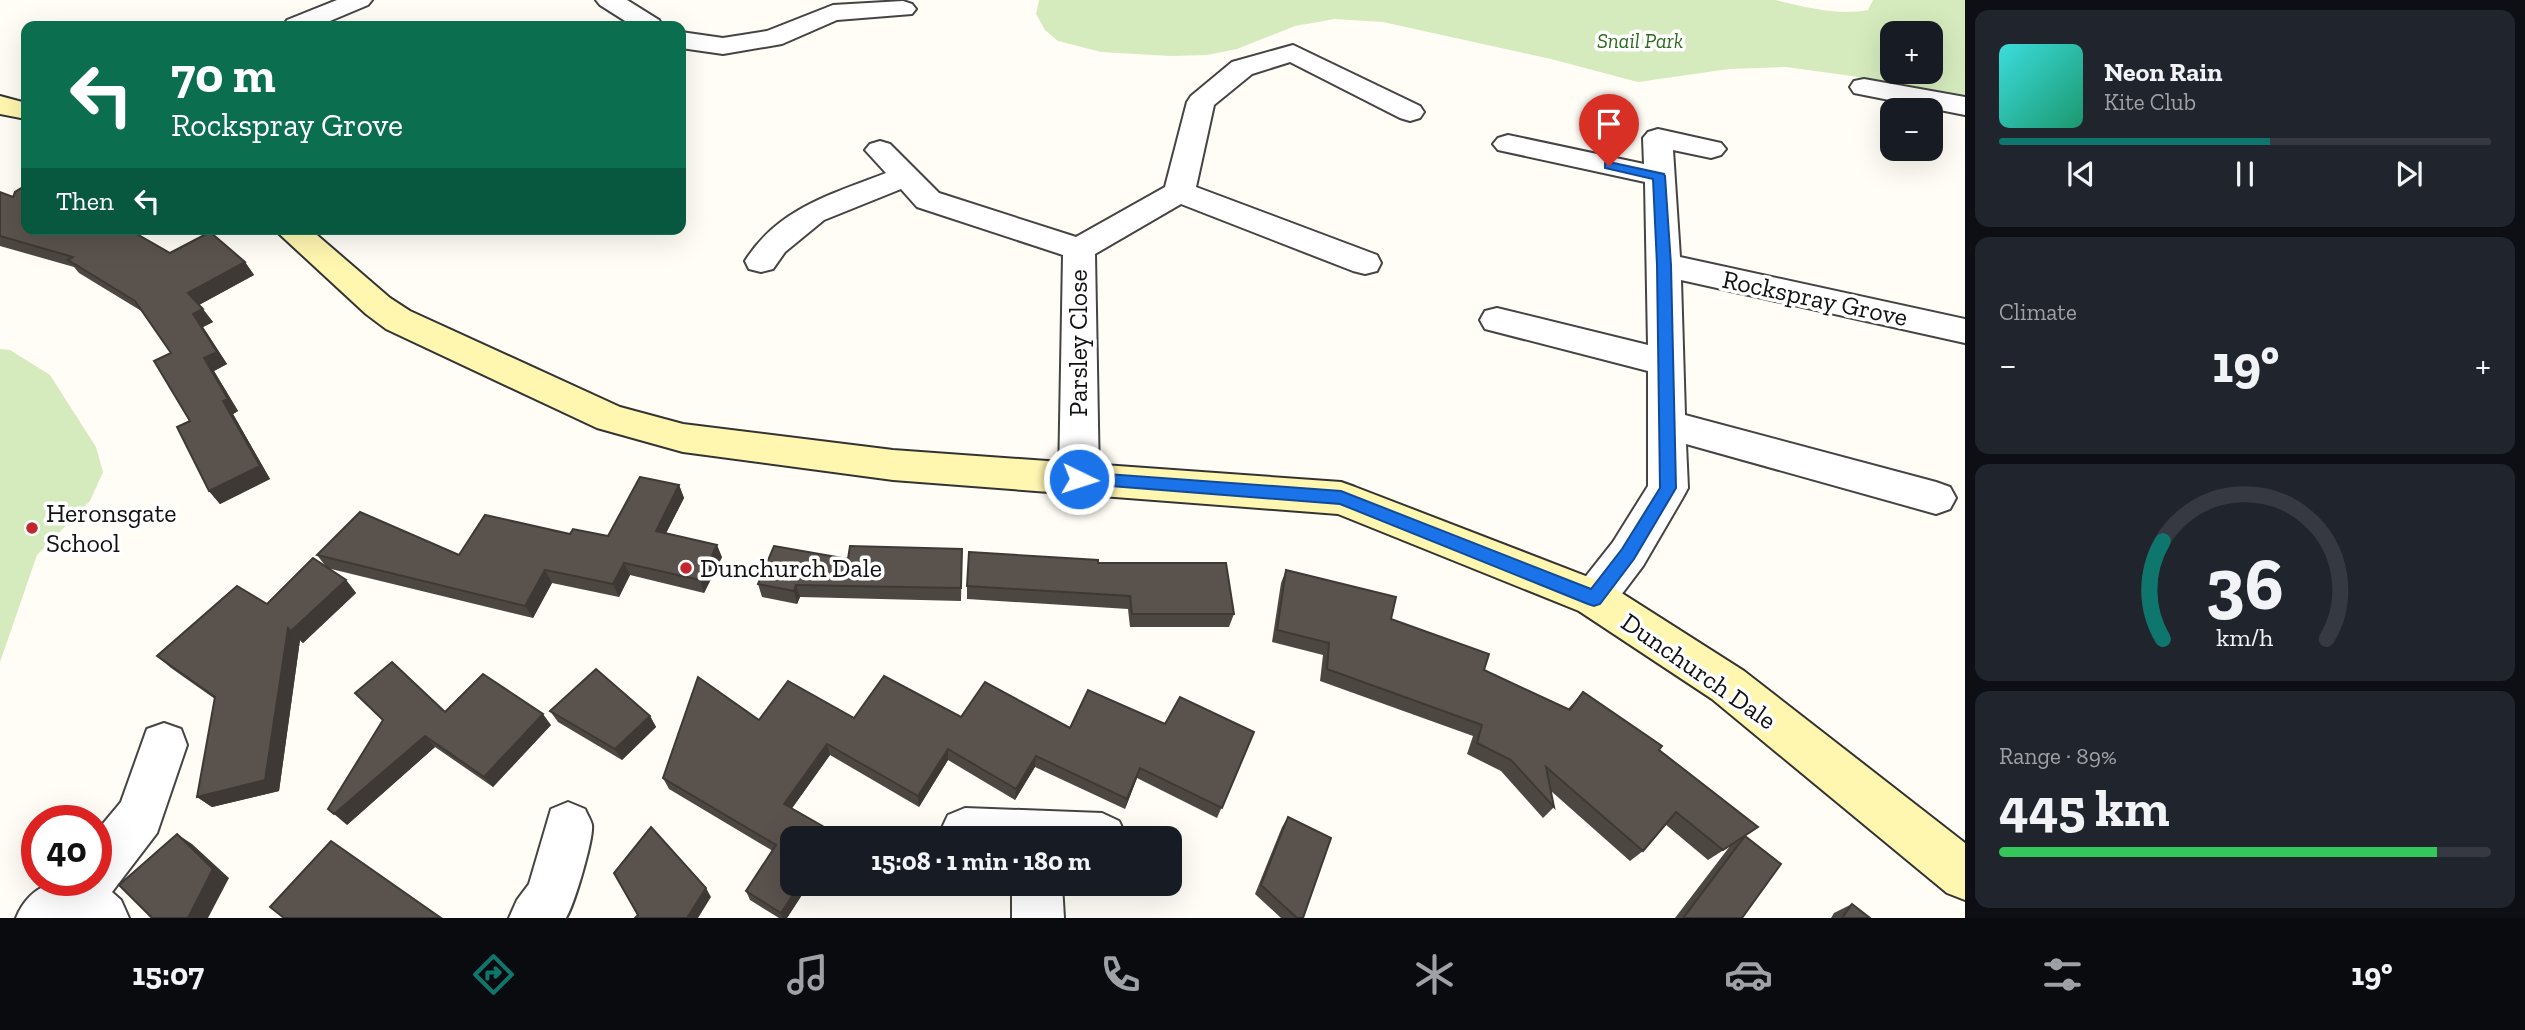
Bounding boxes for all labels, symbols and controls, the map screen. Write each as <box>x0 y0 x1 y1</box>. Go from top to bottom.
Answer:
map controls <box>1880 21 1943 161</box>
button: + <box>1880 21 1943 84</box>
park label: Snail Park <box>1597 28 1683 53</box>
text: 70 m <box>171 46 276 105</box>
icon: left <box>56 49 147 140</box>
text: Neon Rain <box>2104 56 2222 88</box>
text: Kite Club <box>2104 88 2196 116</box>
pin <box>1579 94 1639 166</box>
button: − <box>1880 98 1943 161</box>
icon: arrive <box>1590 105 1628 143</box>
text: Rockspray Grove <box>171 106 403 144</box>
icon: previous <box>2062 155 2100 193</box>
icon: pause <box>2226 155 2264 193</box>
icon: next <box>2390 155 2428 193</box>
icon: left <box>128 182 166 220</box>
text: Then <box>56 185 114 217</box>
street label: Rockspray Grove <box>1719 263 1911 333</box>
street label: Parsley Close <box>1062 269 1094 417</box>
text: Climate <box>1999 298 2077 326</box>
text: 19° <box>2212 333 2279 395</box>
text: − <box>1999 342 2017 388</box>
text: + <box>2475 342 2491 388</box>
position arrow <box>1042 442 1116 516</box>
place label: Heronsgate School <box>46 497 176 559</box>
marker: Heronsgate School <box>24 520 40 536</box>
text: 36 <box>2206 540 2284 628</box>
place label: Dunchurch Dale <box>700 552 882 584</box>
marker: Dunchurch Dale <box>678 560 694 576</box>
street label: Dunchurch Dale <box>1615 606 1783 736</box>
text: km/h <box>2216 621 2274 651</box>
text: Range · 89% <box>1999 742 2117 770</box>
text: 445 km <box>1999 777 2169 839</box>
speed limit sign: 40 <box>21 805 112 896</box>
text: 15:08 · 1 min · 180 m <box>871 845 1091 877</box>
icon: directions <box>469 950 518 999</box>
icon: music <box>783 950 832 999</box>
icon: phone <box>1096 950 1145 999</box>
icon: climate <box>1410 950 1459 999</box>
icon: car <box>1724 950 1773 999</box>
icon: filters <box>2038 950 2087 999</box>
text: 15:07 <box>132 955 204 993</box>
text: 19° <box>2351 955 2393 993</box>

